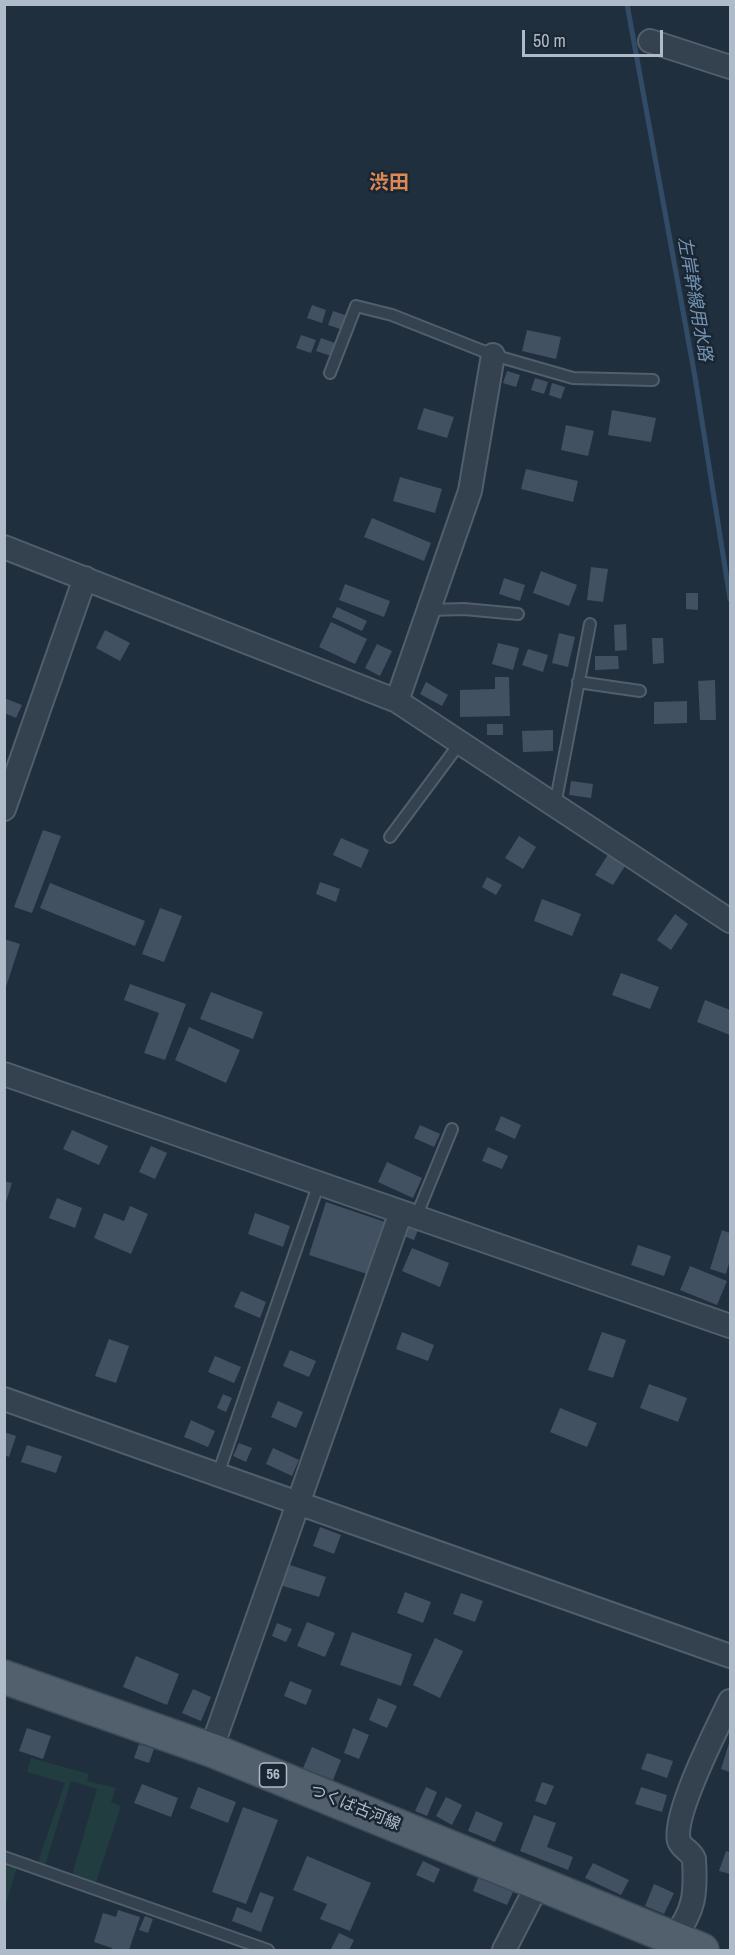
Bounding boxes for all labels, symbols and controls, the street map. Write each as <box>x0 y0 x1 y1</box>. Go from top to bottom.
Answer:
scale bar <box>525 18 666 56</box>
text: 50 m <box>533 28 566 53</box>
district label: 渋田 <box>369 172 409 196</box>
water label: 左岸幹線用水路 <box>672 235 716 363</box>
road number: 56 <box>260 1763 286 1787</box>
street label: つくば古河線 <box>307 1781 403 1835</box>

